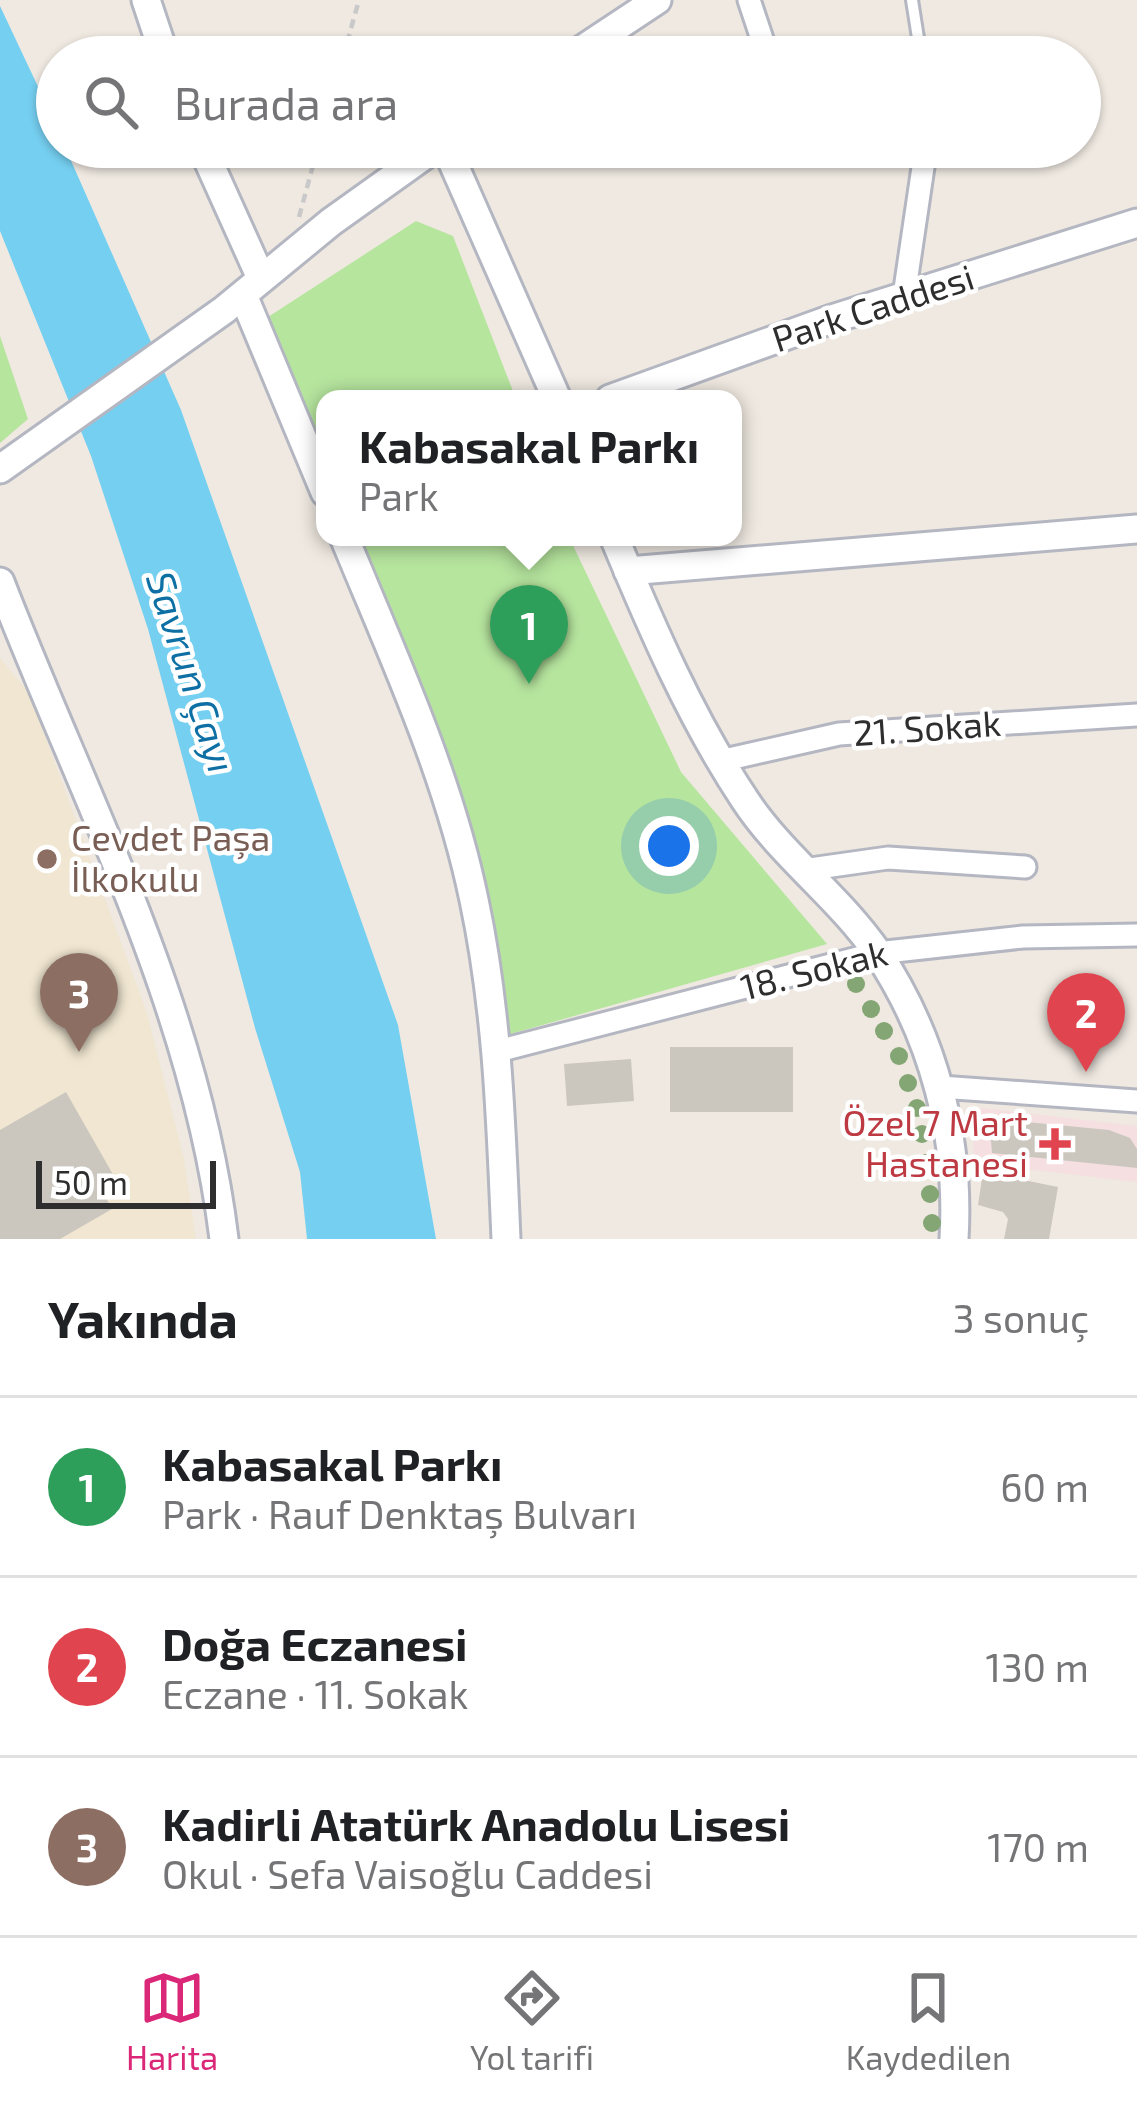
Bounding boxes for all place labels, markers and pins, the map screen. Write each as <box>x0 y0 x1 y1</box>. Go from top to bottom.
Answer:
pin: 1 <box>490 585 568 684</box>
place label: Cevdet Paşa İlkokulu <box>71 815 270 899</box>
marker: Cevdet Paşa İlkokulu <box>34 846 60 872</box>
pin: 3 <box>40 953 118 1052</box>
pin: 2 <box>1047 973 1125 1072</box>
place label: Özel 7 Mart Hastanesi <box>843 1100 1028 1184</box>
marker: Özel 7 Mart Hastanesi <box>1039 1128 1071 1160</box>

